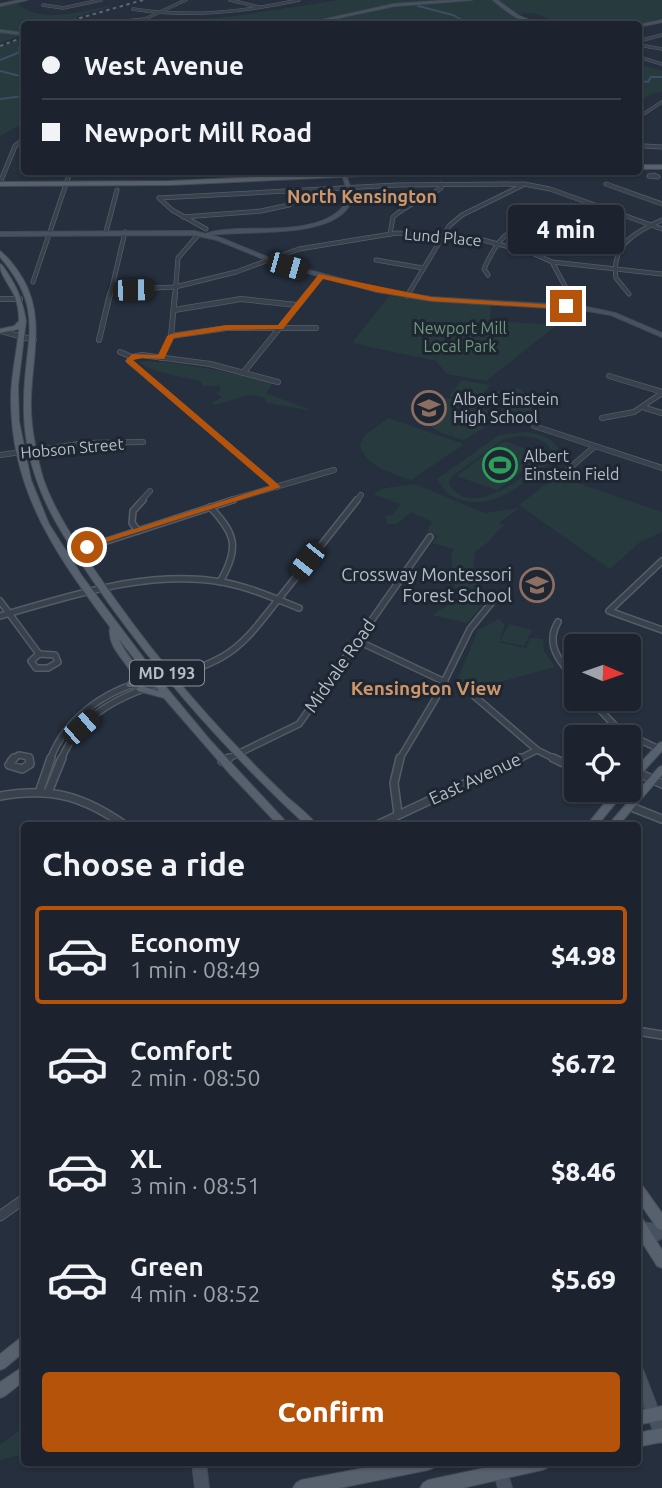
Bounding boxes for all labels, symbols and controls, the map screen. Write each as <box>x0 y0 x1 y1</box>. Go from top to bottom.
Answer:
text: West Avenue <box>84 51 244 80</box>
text: Newport Mill Road <box>84 118 312 147</box>
district label: North Kensington <box>287 186 437 206</box>
callout: 4 min <box>508 204 624 254</box>
text: 4 min <box>537 217 595 242</box>
street label: Lund Place <box>404 225 482 249</box>
car <box>264 250 311 282</box>
car <box>112 279 155 301</box>
route end <box>550 290 582 322</box>
park label: Newport Mill Local Park <box>413 319 507 355</box>
school or university icon: Albert Einstein High School <box>410 389 448 427</box>
place label: Albert Einstein High School <box>453 390 559 426</box>
street label: Hobson Street <box>20 434 125 461</box>
sports icon: Albert Einstein Field <box>481 446 519 484</box>
place label: Albert Einstein Field <box>524 447 619 483</box>
route start <box>71 531 103 563</box>
car <box>286 538 329 584</box>
place label: Crossway Montessori Forest School <box>341 564 512 605</box>
school or university icon: Crossway Montessori Forest School <box>518 566 556 604</box>
street label: Midvale Road <box>300 615 379 716</box>
north arrow <box>564 634 640 710</box>
map controls <box>564 634 641 802</box>
road number: MD 193 <box>130 660 204 686</box>
district label: Kensington View <box>351 677 501 699</box>
car <box>59 705 104 749</box>
button: locate <box>564 725 641 802</box>
street label: East Avenue <box>425 748 524 808</box>
text: Choose a ride <box>42 846 245 882</box>
icon: car <box>46 924 109 987</box>
text: Economy <box>130 928 240 957</box>
text: $4.98 <box>551 941 616 970</box>
text: 1 min · 08:49 <box>130 957 261 982</box>
icon: car <box>46 1032 109 1095</box>
text: Comfort <box>130 1036 233 1065</box>
text: $6.72 <box>551 1049 616 1078</box>
text: 2 min · 08:50 <box>130 1065 261 1090</box>
icon: car <box>46 1140 109 1203</box>
text: XL <box>130 1144 161 1173</box>
text: $8.46 <box>551 1157 616 1186</box>
text: 3 min · 08:51 <box>130 1173 261 1198</box>
icon: car <box>46 1248 109 1311</box>
text: Green <box>130 1252 204 1281</box>
text: $5.69 <box>551 1265 616 1294</box>
text: 4 min · 08:52 <box>130 1281 261 1306</box>
button: Confirm <box>42 1372 620 1452</box>

